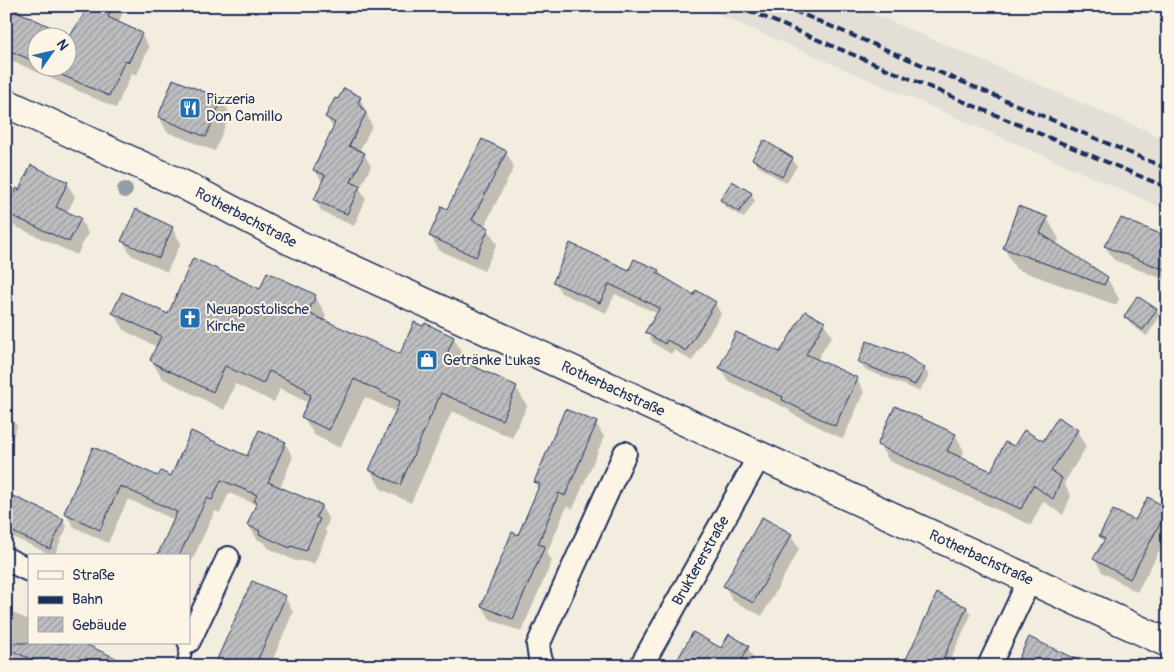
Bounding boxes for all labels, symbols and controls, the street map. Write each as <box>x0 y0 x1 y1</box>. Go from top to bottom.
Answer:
north arrow <box>28 28 78 78</box>
text: N <box>53 36 72 54</box>
place label: Pizzeria Don Camillo <box>206 90 282 126</box>
restaurant icon: Pizzeria Don Camillo <box>178 96 202 120</box>
street label: Rotherbachstraße <box>192 183 300 252</box>
place label: Neuapostolische Kirche <box>206 300 310 336</box>
church icon: Neuapostolische Kirche <box>178 306 202 330</box>
shop icon: Getränke Lukas <box>415 348 439 372</box>
place label: Getränke Lukas <box>443 351 541 370</box>
street label: Rotherbachstraße <box>558 357 669 421</box>
street label: Bruktererstraße <box>668 512 733 609</box>
street label: Rotherbachstraße <box>926 525 1037 590</box>
legend <box>28 554 190 644</box>
text: Straße <box>72 566 115 585</box>
text: Bahn <box>72 590 103 609</box>
text: Gebäude <box>72 616 127 635</box>

